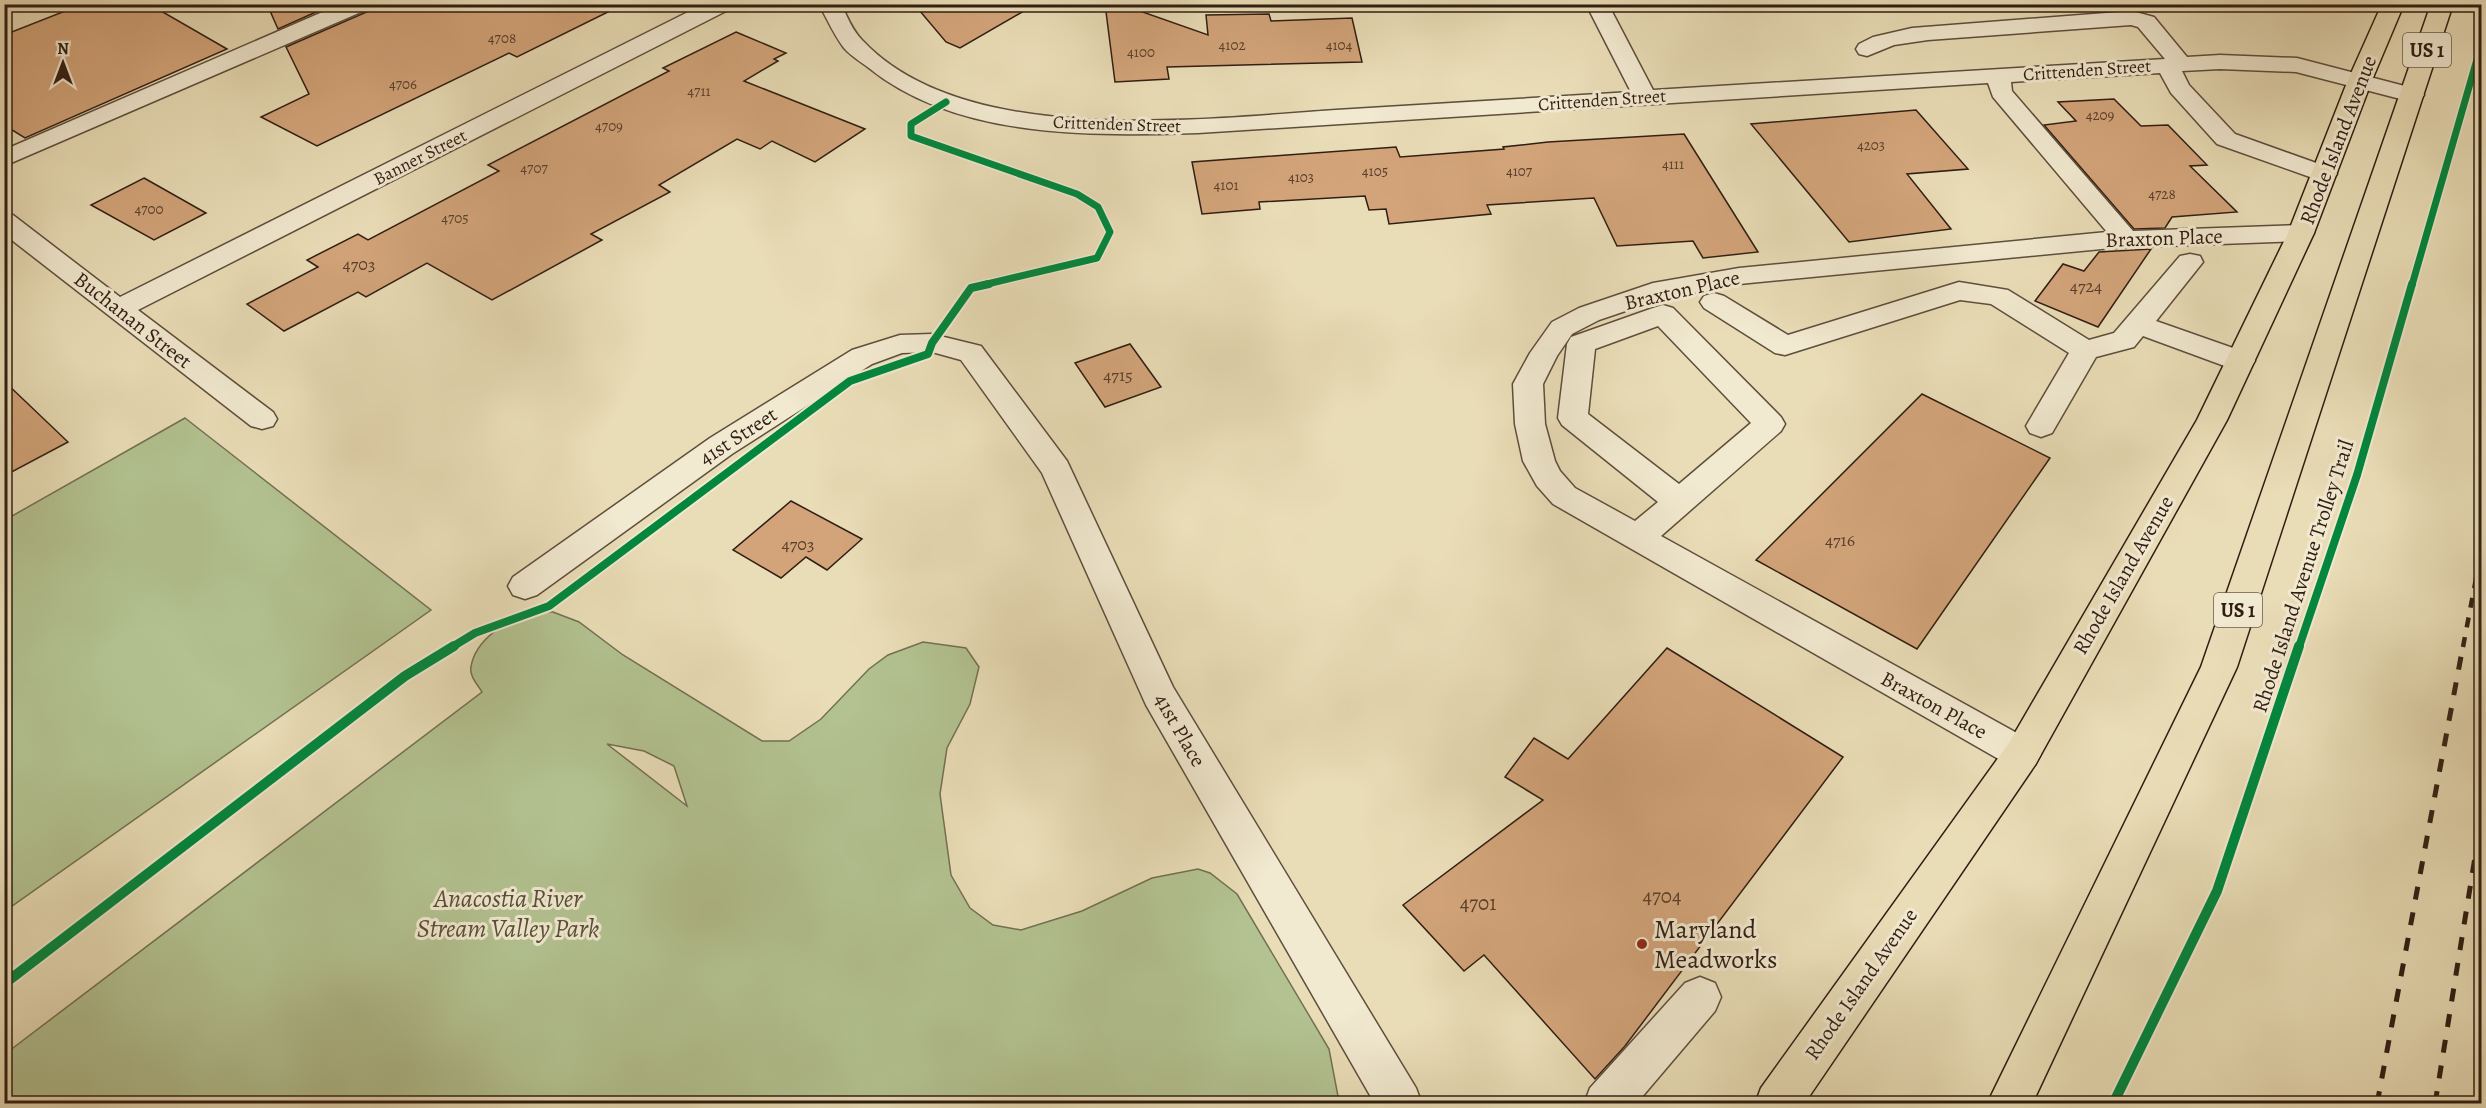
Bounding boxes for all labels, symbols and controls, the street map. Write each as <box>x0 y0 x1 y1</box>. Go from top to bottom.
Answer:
house number: 4708 <box>488 28 516 48</box>
north arrow <box>33 33 93 93</box>
road number: US 1 <box>2403 33 2451 67</box>
house number: 4102 <box>1218 35 1246 55</box>
house number: 4104 <box>1326 35 1353 55</box>
text: N <box>57 38 69 60</box>
house number: 4100 <box>1127 42 1155 62</box>
street label: Rhode Island Avenue <box>2293 51 2383 229</box>
street label: Crittenden Street <box>2022 54 2152 86</box>
house number: 4706 <box>389 74 417 94</box>
house number: 4711 <box>687 81 711 101</box>
street label: Crittenden Street <box>1537 84 1667 116</box>
house number: 4209 <box>2086 105 2115 125</box>
street label: Crittenden Street <box>1053 110 1181 138</box>
house number: 4709 <box>595 116 623 136</box>
street label: Banner Street <box>369 123 471 191</box>
house number: 4203 <box>1857 135 1885 155</box>
house number: 4111 <box>1662 154 1684 174</box>
house number: 4707 <box>520 158 548 178</box>
house number: 4105 <box>1362 161 1388 181</box>
house number: 4107 <box>1506 161 1533 181</box>
house number: 4103 <box>1288 167 1314 187</box>
house number: 4101 <box>1213 175 1239 195</box>
house number: 4728 <box>2148 184 2176 204</box>
house number: 4700 <box>134 199 164 219</box>
house number: 4705 <box>441 208 469 228</box>
street label: Braxton Place <box>2105 222 2223 254</box>
house number: 4703 <box>343 252 375 276</box>
street label: Braxton Place <box>1622 263 1742 317</box>
street label: Buchanan Street <box>68 265 198 375</box>
house number: 4724 <box>2070 274 2102 298</box>
house number: 4715 <box>1103 363 1133 387</box>
street label: 41st Street <box>694 400 783 472</box>
street label: Rhode Island Avenue Trolley Trail <box>2246 436 2360 716</box>
street label: Rhode Island Avenue <box>2066 490 2180 660</box>
house number: 4716 <box>1825 528 1855 552</box>
house number: 4703 <box>782 532 814 556</box>
road number: US 1 <box>2214 593 2262 627</box>
street label: Braxton Place <box>1876 664 1992 746</box>
street label: 41st Place <box>1148 688 1212 772</box>
park label: Anacostia River Stream Valley Park <box>417 881 599 946</box>
house number: 4704 <box>1642 882 1682 910</box>
house number: 4701 <box>1460 889 1496 917</box>
street label: Rhode Island Avenue <box>1798 903 1924 1065</box>
place label: Maryland Meadworks <box>1654 912 1777 977</box>
marker: Maryland Meadworks <box>1635 937 1649 951</box>

